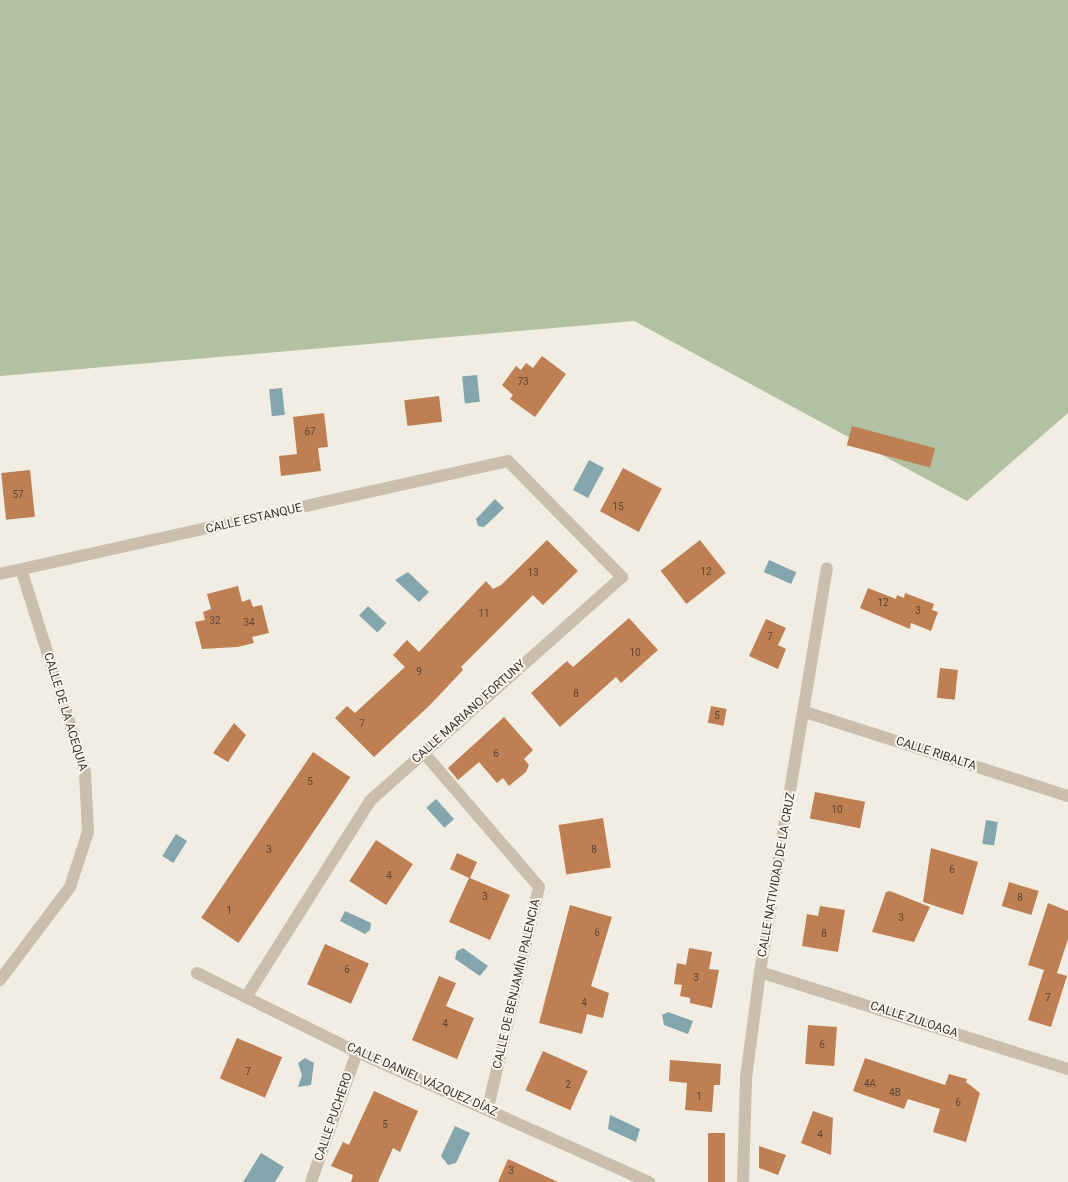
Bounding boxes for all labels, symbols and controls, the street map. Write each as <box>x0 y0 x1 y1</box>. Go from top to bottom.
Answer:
house number: 73 <box>517 376 529 388</box>
house number: 67 <box>304 426 316 438</box>
house number: 57 <box>12 489 24 501</box>
street label: CALLE ESTANQUE <box>205 501 303 537</box>
house number: 15 <box>612 501 624 513</box>
house number: 12 <box>700 566 712 578</box>
house number: 13 <box>527 567 539 579</box>
house number: 12 <box>877 597 889 609</box>
house number: 3 <box>915 605 921 617</box>
house number: 11 <box>478 608 490 620</box>
house number: 32 <box>209 615 221 627</box>
house number: 34 <box>243 617 255 629</box>
house number: 7 <box>767 631 773 643</box>
house number: 10 <box>629 647 641 659</box>
street label: CALLE DE LA ACEQUIA <box>40 651 90 773</box>
street label: CALLE MARIANO FORTUNY <box>409 657 529 767</box>
house number: 9 <box>416 666 422 678</box>
house number: 8 <box>573 688 579 700</box>
house number: 5 <box>714 710 720 722</box>
house number: 7 <box>359 718 365 730</box>
street label: CALLE RIBALTA <box>894 734 978 774</box>
house number: 6 <box>493 748 499 760</box>
house number: 5 <box>307 776 313 788</box>
street label: CALLE NATIVIDAD DE LA CRUZ <box>755 791 799 959</box>
house number: 10 <box>831 804 843 816</box>
house number: 3 <box>266 844 272 856</box>
house number: 8 <box>591 844 597 856</box>
house number: 6 <box>949 864 955 876</box>
house number: 4 <box>386 870 392 882</box>
house number: 3 <box>482 891 488 903</box>
house number: 8 <box>1017 892 1023 904</box>
street label: CALLE DE BENJAMÍN PALENCIA <box>490 898 544 1070</box>
house number: 1 <box>226 905 232 917</box>
house number: 3 <box>898 912 904 924</box>
house number: 6 <box>594 927 600 939</box>
house number: 8 <box>821 928 827 940</box>
house number: 6 <box>344 964 350 976</box>
house number: 3 <box>693 972 699 984</box>
house number: 7 <box>1045 992 1051 1004</box>
house number: 4 <box>581 997 587 1009</box>
street label: CALLE ZULOAGA <box>868 999 960 1041</box>
house number: 4 <box>442 1018 448 1030</box>
house number: 6 <box>819 1039 825 1051</box>
street label: CALLE DANIEL VÁZQUEZ DÍAZ <box>344 1040 500 1120</box>
house number: 7 <box>245 1066 251 1078</box>
street label: CALLE PUCHERO <box>312 1071 356 1163</box>
house number: 4A <box>864 1078 876 1090</box>
house number: 2 <box>565 1079 571 1091</box>
house number: 4B <box>889 1087 901 1099</box>
house number: 1 <box>696 1091 702 1103</box>
house number: 6 <box>955 1097 961 1109</box>
house number: 5 <box>382 1119 388 1131</box>
house number: 4 <box>817 1129 823 1141</box>
house number: 3 <box>508 1165 514 1177</box>

